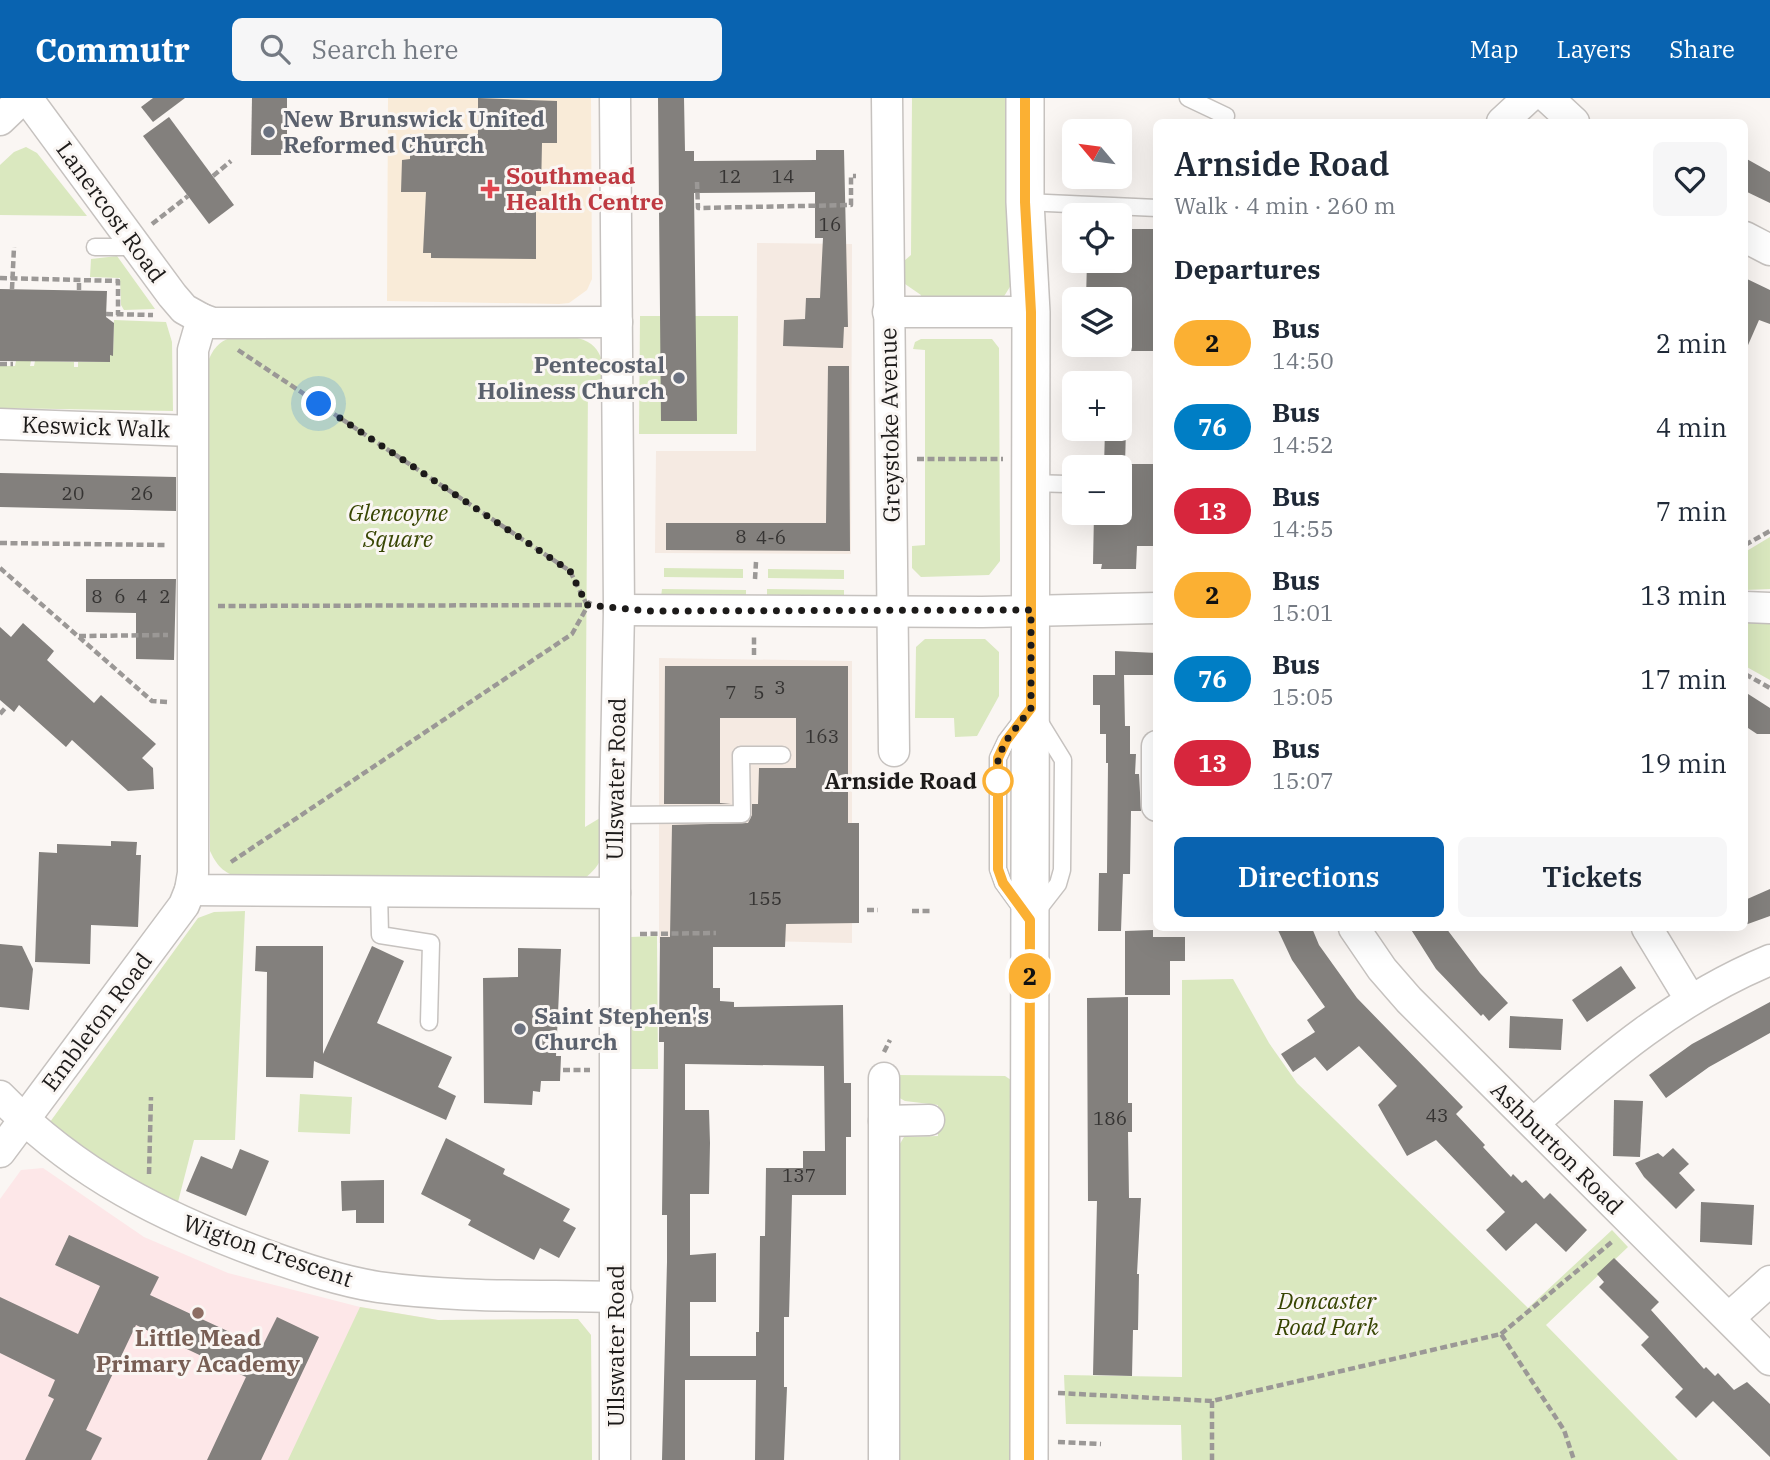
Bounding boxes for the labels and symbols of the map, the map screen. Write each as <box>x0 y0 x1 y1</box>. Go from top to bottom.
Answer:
place label: New Brunswick United Reformed Church <box>283 103 545 159</box>
north arrow <box>1062 119 1132 189</box>
marker: New Brunswick United Reformed Church <box>261 124 277 140</box>
street label: Lanercost Road <box>50 135 173 288</box>
place label: Southmead Health Centre <box>506 160 664 216</box>
house number: 12 <box>719 164 741 188</box>
house number: 14 <box>772 164 794 188</box>
marker: Southmead Health Centre <box>480 179 500 199</box>
house number: 16 <box>819 212 841 236</box>
street label: Greystoke Avenue <box>872 327 906 523</box>
place label: Pentecostal Holiness Church <box>477 349 665 405</box>
marker: Pentecostal Holiness Church <box>671 370 687 386</box>
your location <box>301 386 336 421</box>
street label: Keswick Walk <box>21 408 171 444</box>
house number: 20 <box>62 481 84 505</box>
house number: 26 <box>131 481 153 505</box>
park label: Glencoyne Square <box>348 497 448 553</box>
house number: 8 <box>735 524 747 548</box>
house number: 4-6 <box>756 525 786 549</box>
house number: 8 <box>91 584 103 608</box>
house number: 6 <box>114 584 126 608</box>
house number: 4 <box>136 584 148 608</box>
house number: 2 <box>159 584 171 608</box>
house number: 3 <box>774 675 786 699</box>
house number: 7 <box>725 680 737 704</box>
house number: 5 <box>753 680 765 704</box>
street label: Ullswater Road <box>599 697 631 861</box>
house number: 163 <box>805 724 839 748</box>
place label: Arnside Road <box>824 765 977 795</box>
marker: Arnside Road <box>983 766 1013 796</box>
house number: 155 <box>748 886 782 910</box>
street label: Embleton Road <box>34 946 158 1097</box>
line badge: 2 <box>1007 953 1053 999</box>
place label: Saint Stephen's Church <box>534 1000 709 1056</box>
marker: Saint Stephen's Church <box>512 1021 528 1037</box>
street label: Ashburton Road <box>1485 1075 1630 1220</box>
house number: 43 <box>1426 1103 1448 1127</box>
house number: 186 <box>1093 1106 1127 1130</box>
house number: 137 <box>782 1163 816 1187</box>
street label: Wigton Crescent <box>179 1207 357 1293</box>
street label: Ullswater Road <box>600 1265 630 1427</box>
park label: Doncaster Road Park <box>1274 1285 1379 1341</box>
marker: Little Mead Primary Academy <box>190 1305 206 1321</box>
place label: Little Mead Primary Academy <box>96 1322 300 1378</box>

